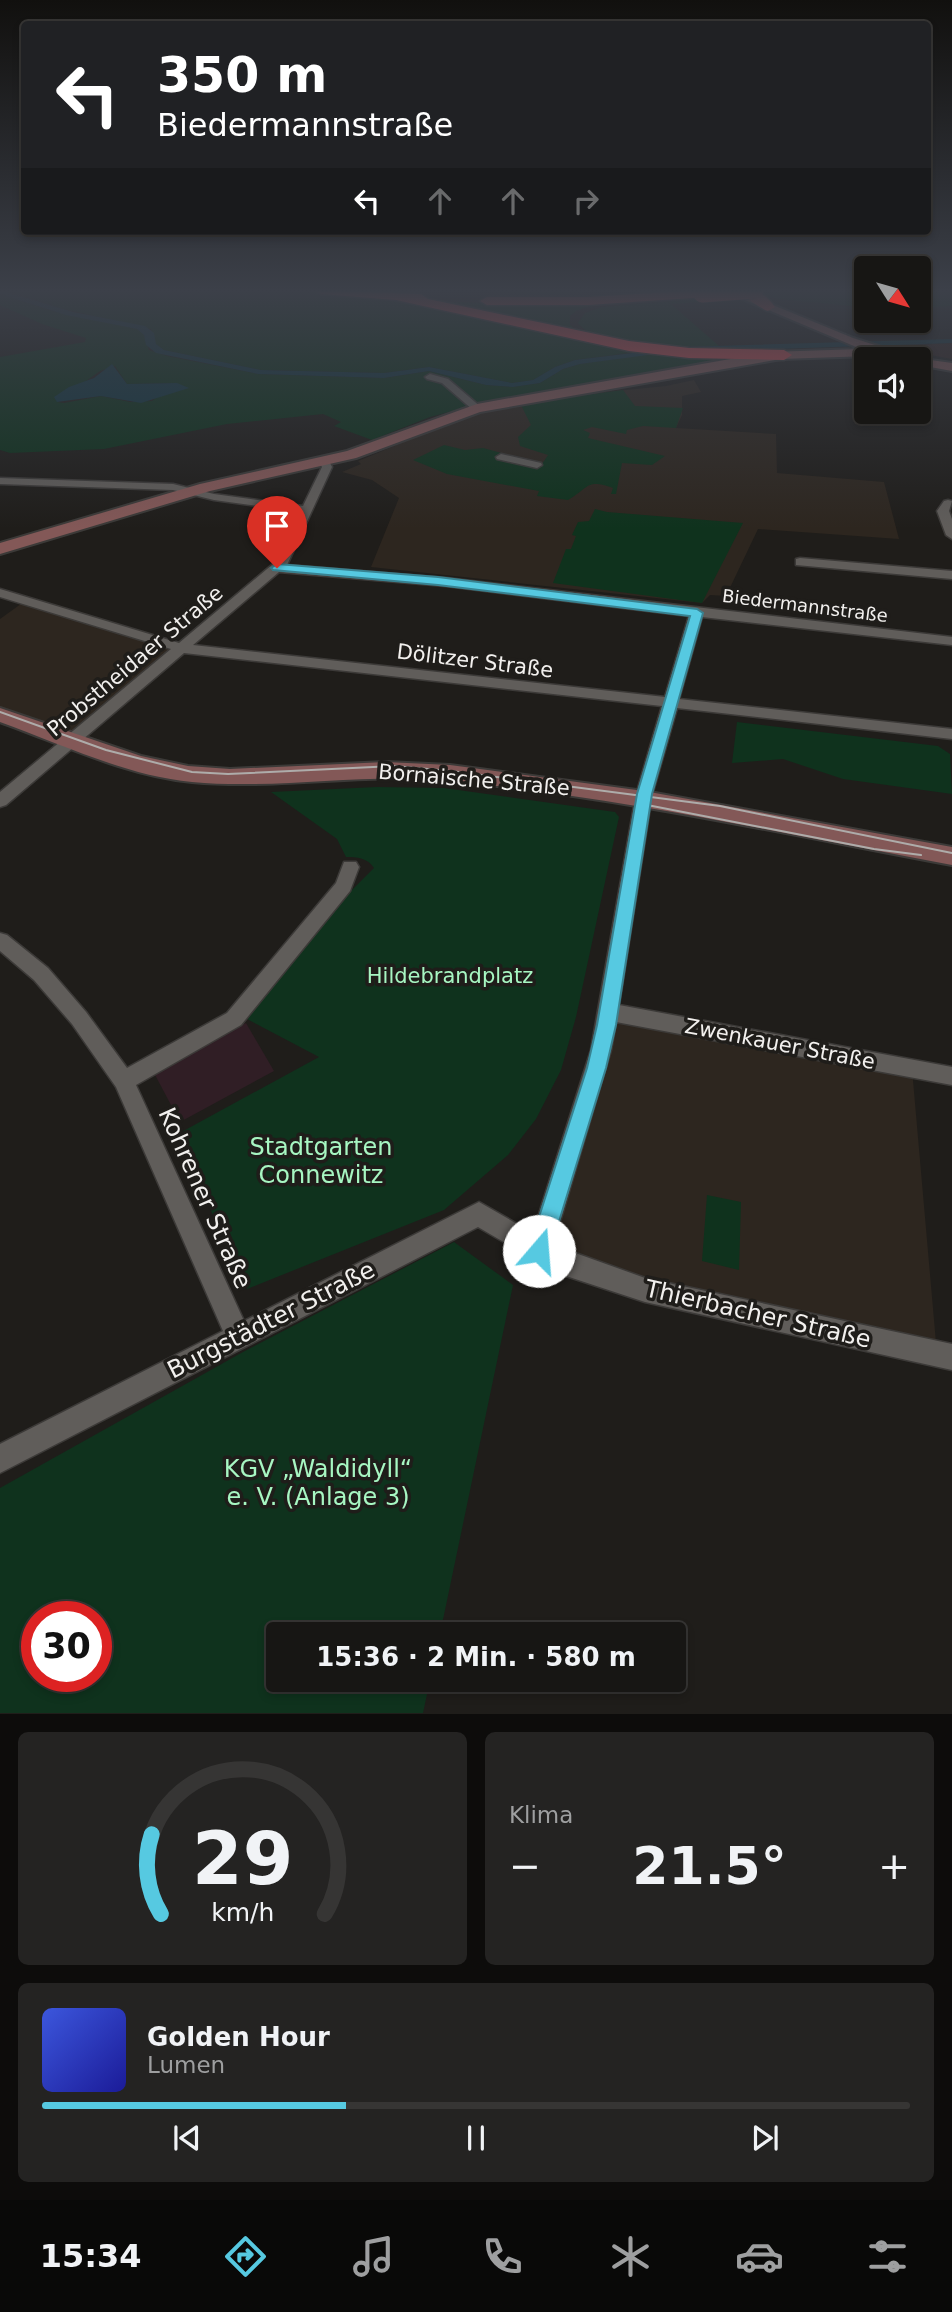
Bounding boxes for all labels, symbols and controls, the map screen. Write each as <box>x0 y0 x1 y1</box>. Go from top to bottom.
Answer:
text: 350 m <box>157 47 327 104</box>
icon: left <box>42 49 133 140</box>
text: Biedermannstraße <box>157 106 453 144</box>
icon: left <box>348 182 386 220</box>
icon: ahead <box>421 182 459 220</box>
icon: ahead <box>494 182 532 220</box>
icon: right <box>567 182 605 220</box>
north arrow <box>854 256 931 332</box>
map controls <box>854 256 931 424</box>
button: sound <box>854 347 931 424</box>
pin <box>247 496 307 568</box>
icon: arrive <box>258 507 296 545</box>
street label: Probstheidaer Straße <box>42 581 228 741</box>
street label: Biedermannstraße <box>721 585 889 626</box>
street label: Dölitzer Straße <box>395 639 555 683</box>
street label: Bornaische Straße <box>377 760 571 800</box>
park label: Hildebrandplatz <box>367 964 533 988</box>
street label: Zwenkauer Straße <box>683 1014 877 1074</box>
street label: Kohrener Straße <box>153 1103 257 1293</box>
park label: Stadtgarten Connewitz <box>249 1133 393 1189</box>
position arrow <box>502 1214 576 1288</box>
street label: Burgstädter Straße <box>163 1256 379 1384</box>
street label: Thierbacher Straße <box>641 1274 874 1354</box>
park label: KGV „Waldidyll“ e. V. (Anlage 3) <box>224 1455 412 1511</box>
speed limit sign: 30 <box>21 1601 112 1692</box>
text: 15:36 · 2 Min. · 580 m <box>316 1642 636 1672</box>
text: Klima <box>509 1802 573 1828</box>
text: 29 <box>192 1817 293 1902</box>
text: 21.5° <box>632 1836 787 1896</box>
text: − <box>509 1844 541 1888</box>
text: + <box>878 1844 910 1888</box>
text: km/h <box>211 1898 274 1927</box>
text: Golden Hour <box>147 2022 330 2052</box>
text: Lumen <box>147 2052 225 2078</box>
icon: previous <box>168 2119 206 2157</box>
icon: pause <box>457 2119 495 2157</box>
icon: next <box>746 2119 784 2157</box>
icon: directions <box>221 2232 270 2281</box>
icon: music <box>349 2232 398 2281</box>
icon: phone <box>478 2232 527 2281</box>
icon: climate <box>606 2232 655 2281</box>
icon: car <box>735 2232 784 2281</box>
icon: filters <box>863 2232 912 2281</box>
text: 15:34 <box>40 2237 142 2275</box>

